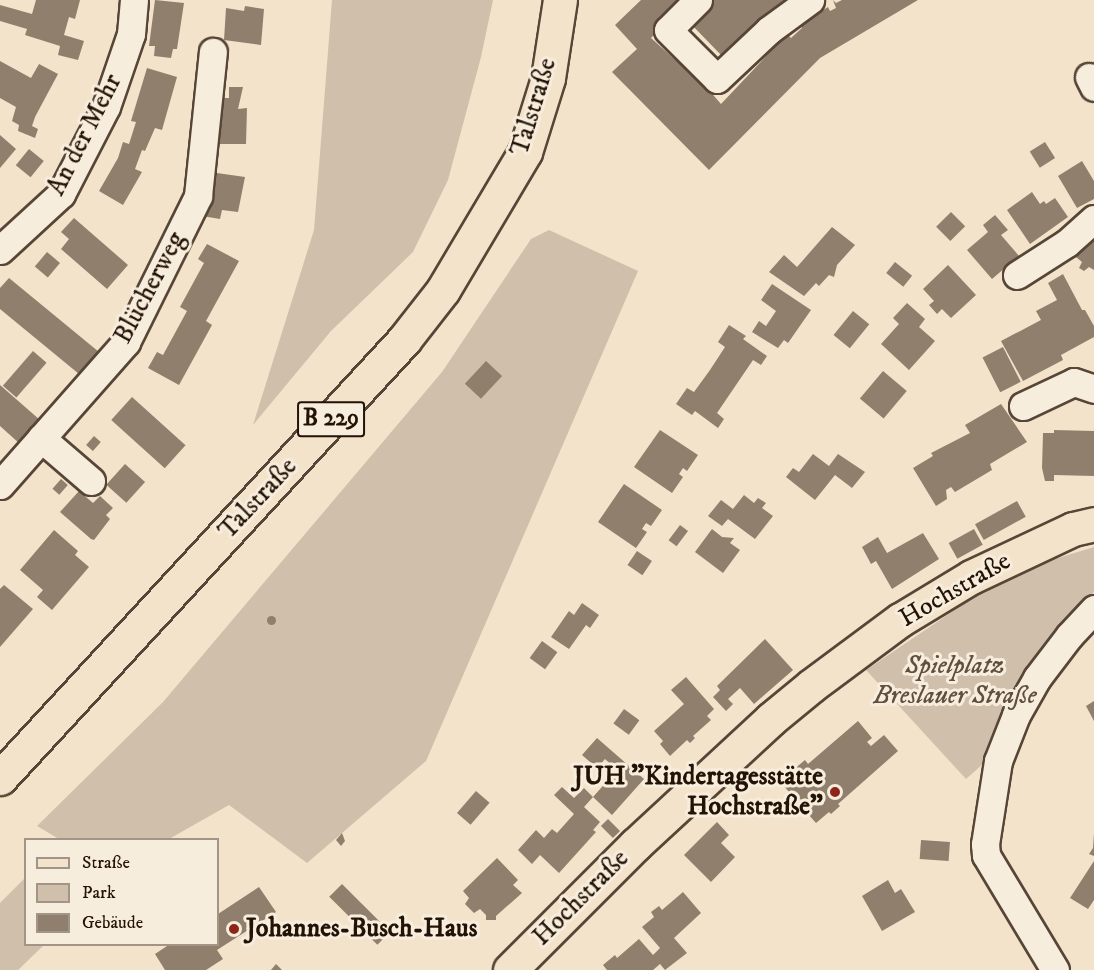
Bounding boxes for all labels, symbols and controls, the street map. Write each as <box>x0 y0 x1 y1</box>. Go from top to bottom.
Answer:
street label: Talstraße <box>504 54 564 160</box>
street label: An der Mehr <box>41 69 129 201</box>
street label: Blücherweg <box>108 227 192 349</box>
road number: B 229 <box>296 398 366 440</box>
street label: Talstraße <box>212 452 304 546</box>
street label: Hochstraße <box>894 546 1016 634</box>
park label: Spielplatz Breslauer Straße <box>873 650 1037 712</box>
place label: JUH "Kindertagesstätte Hochstraße" <box>573 761 823 822</box>
marker: JUH "Kindertagesstätte Hochstraße" <box>828 785 842 799</box>
legend <box>24 838 219 946</box>
street label: Hochstraße <box>526 843 636 953</box>
text: Straße <box>82 852 130 874</box>
text: Park <box>82 882 116 904</box>
text: Gebäude <box>82 912 143 934</box>
place label: Johannes-Busch-Haus <box>246 913 477 945</box>
marker: Johannes-Busch-Haus <box>227 922 241 936</box>

